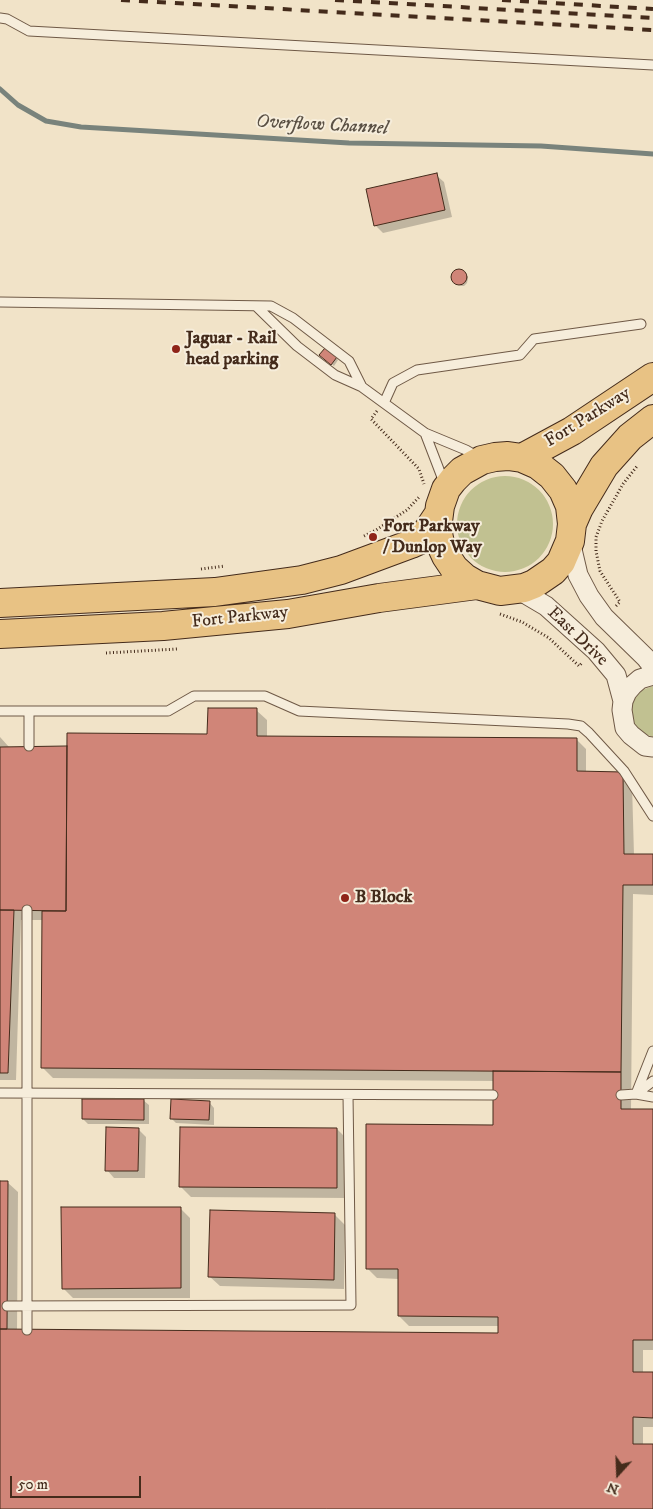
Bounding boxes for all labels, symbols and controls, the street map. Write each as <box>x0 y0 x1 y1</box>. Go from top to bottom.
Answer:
water label: Overflow Channel <box>255 111 389 141</box>
place label: Jaguar - Rail head parking <box>186 328 278 370</box>
marker: Jaguar - Rail head parking <box>170 343 182 355</box>
street label: Fort Parkway <box>541 383 635 453</box>
place label: Fort Parkway / Dunlop Way <box>383 516 482 558</box>
marker: Fort Parkway / Dunlop Way <box>367 531 379 543</box>
street label: Fort Parkway <box>191 602 289 634</box>
street label: East Drive <box>542 603 612 671</box>
place label: B Block <box>355 887 412 909</box>
marker: B Block <box>339 892 351 904</box>
north arrow <box>593 1449 643 1499</box>
scale bar <box>12 1466 144 1498</box>
text: 50 m <box>18 1475 48 1494</box>
text: N <box>604 1478 621 1499</box>

